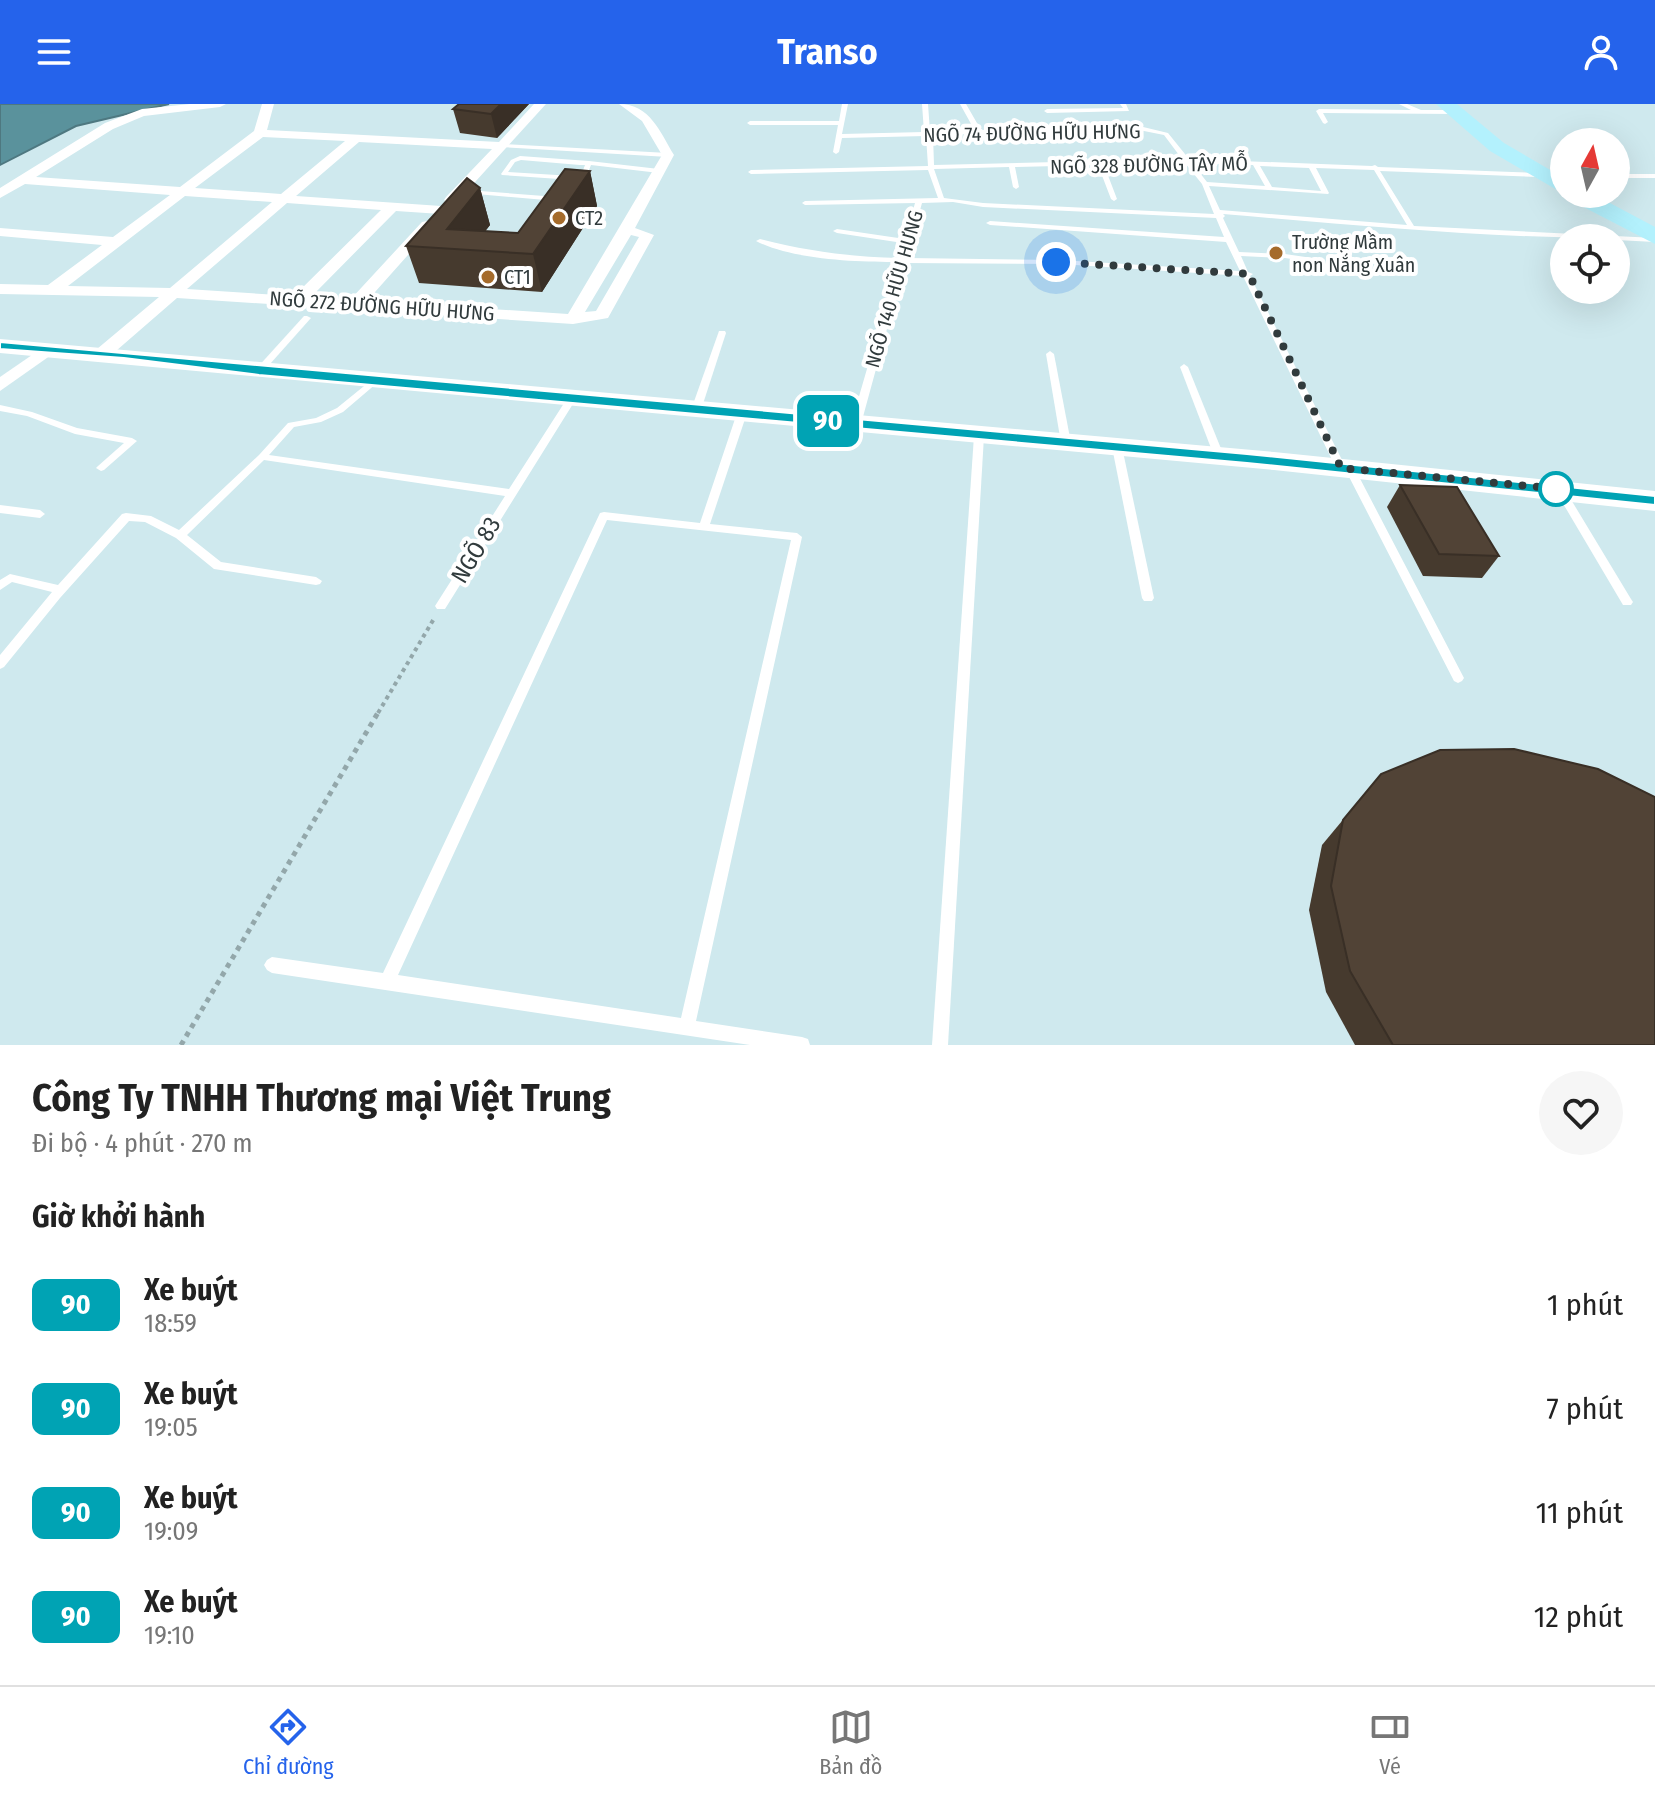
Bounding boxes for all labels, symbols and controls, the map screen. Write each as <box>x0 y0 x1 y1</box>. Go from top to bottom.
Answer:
icon: menu <box>32 30 76 74</box>
text: Transo <box>777 30 878 74</box>
icon: person <box>1579 30 1623 74</box>
street label: NGÕ 74 ĐƯỜNG HỮU HƯNG <box>923 119 1141 147</box>
north arrow <box>1550 128 1630 208</box>
map controls <box>1550 128 1630 304</box>
street label: NGÕ 328 ĐƯỜNG TÂY MỖ <box>1050 148 1248 179</box>
place label: CT2 <box>575 206 603 230</box>
street label: NGÕ 140 HỮU HƯNG <box>860 208 928 370</box>
marker: CT2 <box>550 209 568 227</box>
button: locate <box>1550 224 1630 304</box>
place label: Trường Mầm non Nắng Xuân <box>1292 230 1415 277</box>
your location <box>1036 242 1076 282</box>
marker: Trường Mầm non Nắng Xuân <box>1267 244 1285 262</box>
place label: CT1 <box>504 265 531 289</box>
marker: CT1 <box>479 268 497 286</box>
street label: NGÕ 272 ĐƯỜNG HỮU HƯNG <box>269 286 495 326</box>
line badge: 90 <box>792 395 864 447</box>
text: 90 <box>813 404 843 437</box>
unlabelled marker <box>1539 472 1573 506</box>
street label: NGÕ 83 <box>445 512 507 588</box>
button: heart <box>1539 1071 1623 1155</box>
text: Công Ty TNHH Thương mại Việt Trung <box>32 1075 611 1121</box>
text: Đi bộ · 4 phút · 270 m <box>32 1128 253 1159</box>
text: Giờ khởi hành <box>32 1199 205 1235</box>
text: Xe buýt <box>144 1272 238 1308</box>
text: 1 phút <box>1547 1287 1623 1323</box>
text: 90 <box>61 1288 91 1321</box>
text: 18:59 <box>144 1308 197 1339</box>
text: Xe buýt <box>144 1376 238 1412</box>
text: 7 phút <box>1547 1391 1623 1427</box>
text: 90 <box>61 1392 91 1425</box>
text: 19:05 <box>144 1412 198 1443</box>
text: Xe buýt <box>144 1480 238 1516</box>
text: 11 phút <box>1536 1495 1623 1531</box>
text: 90 <box>61 1496 91 1529</box>
text: 19:09 <box>144 1516 198 1547</box>
text: Xe buýt <box>144 1584 238 1620</box>
text: 12 phút <box>1534 1599 1623 1635</box>
text: 90 <box>61 1600 91 1633</box>
text: 19:10 <box>144 1620 195 1651</box>
tab: Chỉ đường <box>243 1705 334 1780</box>
tab: Bản đồ <box>819 1705 882 1780</box>
tab: Vé <box>1368 1705 1412 1780</box>

